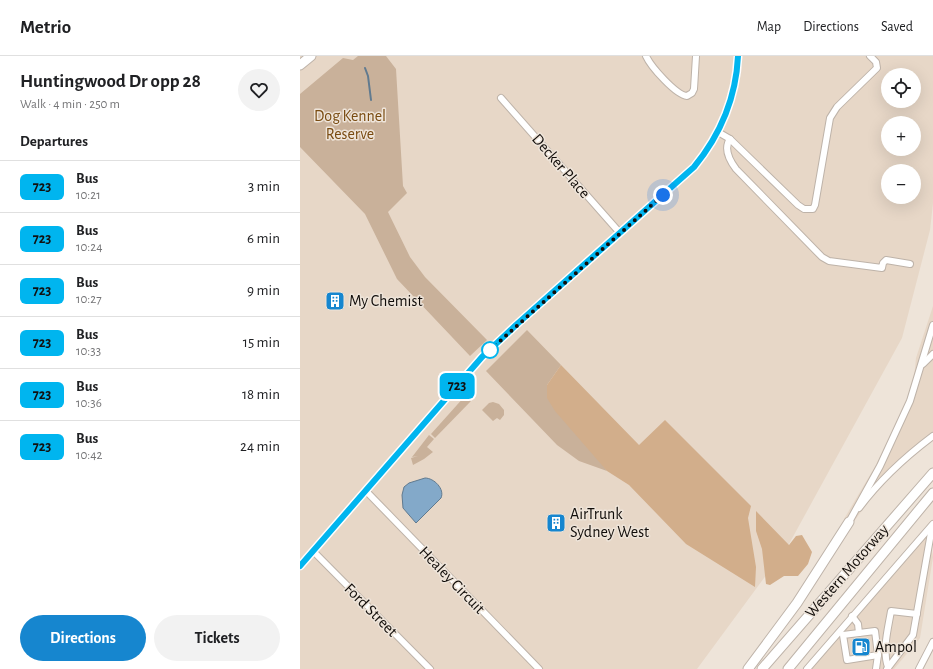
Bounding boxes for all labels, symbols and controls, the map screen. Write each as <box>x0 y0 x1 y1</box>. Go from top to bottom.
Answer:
text: Metrio <box>20 18 71 37</box>
text: Map <box>757 20 781 34</box>
text: Directions <box>803 20 859 34</box>
text: Saved <box>881 20 913 34</box>
map controls <box>881 68 921 204</box>
button: locate <box>881 68 921 108</box>
button: heart <box>238 69 280 111</box>
text: Huntingwood Dr opp 28 <box>20 72 201 91</box>
text: Walk · 4 min · 250 m <box>20 98 120 111</box>
park label: Dog Kennel Reserve <box>314 108 386 142</box>
button: + <box>881 116 921 156</box>
street label: Decker Place <box>529 131 593 201</box>
text: Departures <box>20 134 88 149</box>
button: − <box>881 164 921 204</box>
text: Bus <box>76 171 98 186</box>
text: 3 min <box>248 179 280 194</box>
text: 723 <box>33 180 51 194</box>
your location <box>653 185 673 205</box>
text: 10:21 <box>76 189 101 202</box>
text: Bus <box>76 223 98 238</box>
text: 6 min <box>247 231 280 246</box>
text: 723 <box>33 232 51 246</box>
text: 10:24 <box>76 241 102 254</box>
text: Bus <box>76 275 98 290</box>
text: 9 min <box>247 283 280 298</box>
text: 723 <box>33 284 51 298</box>
building icon: My Chemist <box>324 290 346 312</box>
text: 10:27 <box>76 293 102 306</box>
place label: My Chemist <box>349 293 423 310</box>
text: Bus <box>76 327 98 342</box>
text: 15 min <box>243 335 280 350</box>
text: 723 <box>33 336 51 350</box>
unlabelled marker <box>481 341 499 359</box>
text: 10:33 <box>76 345 101 358</box>
line badge: 723 <box>434 373 480 399</box>
text: Bus <box>76 379 98 394</box>
text: 723 <box>448 379 466 393</box>
text: 18 min <box>242 387 280 402</box>
text: 723 <box>33 388 51 402</box>
text: 10:36 <box>76 397 102 410</box>
text: Bus <box>76 431 98 446</box>
text: 24 min <box>240 439 280 454</box>
text: 723 <box>33 440 51 454</box>
text: 10:42 <box>76 449 102 462</box>
place label: AirTrunk Sydney West <box>570 506 649 541</box>
building icon: AirTrunk Sydney West <box>545 512 567 534</box>
street label: Western Motorway <box>802 521 893 621</box>
street label: Healey Circuit <box>415 543 488 617</box>
street label: Ford Street <box>341 580 401 640</box>
button: Directions <box>20 615 146 661</box>
button: Tickets <box>154 615 280 661</box>
fuel station icon: Ampol <box>850 636 872 658</box>
place label: Ampol <box>875 639 917 655</box>

